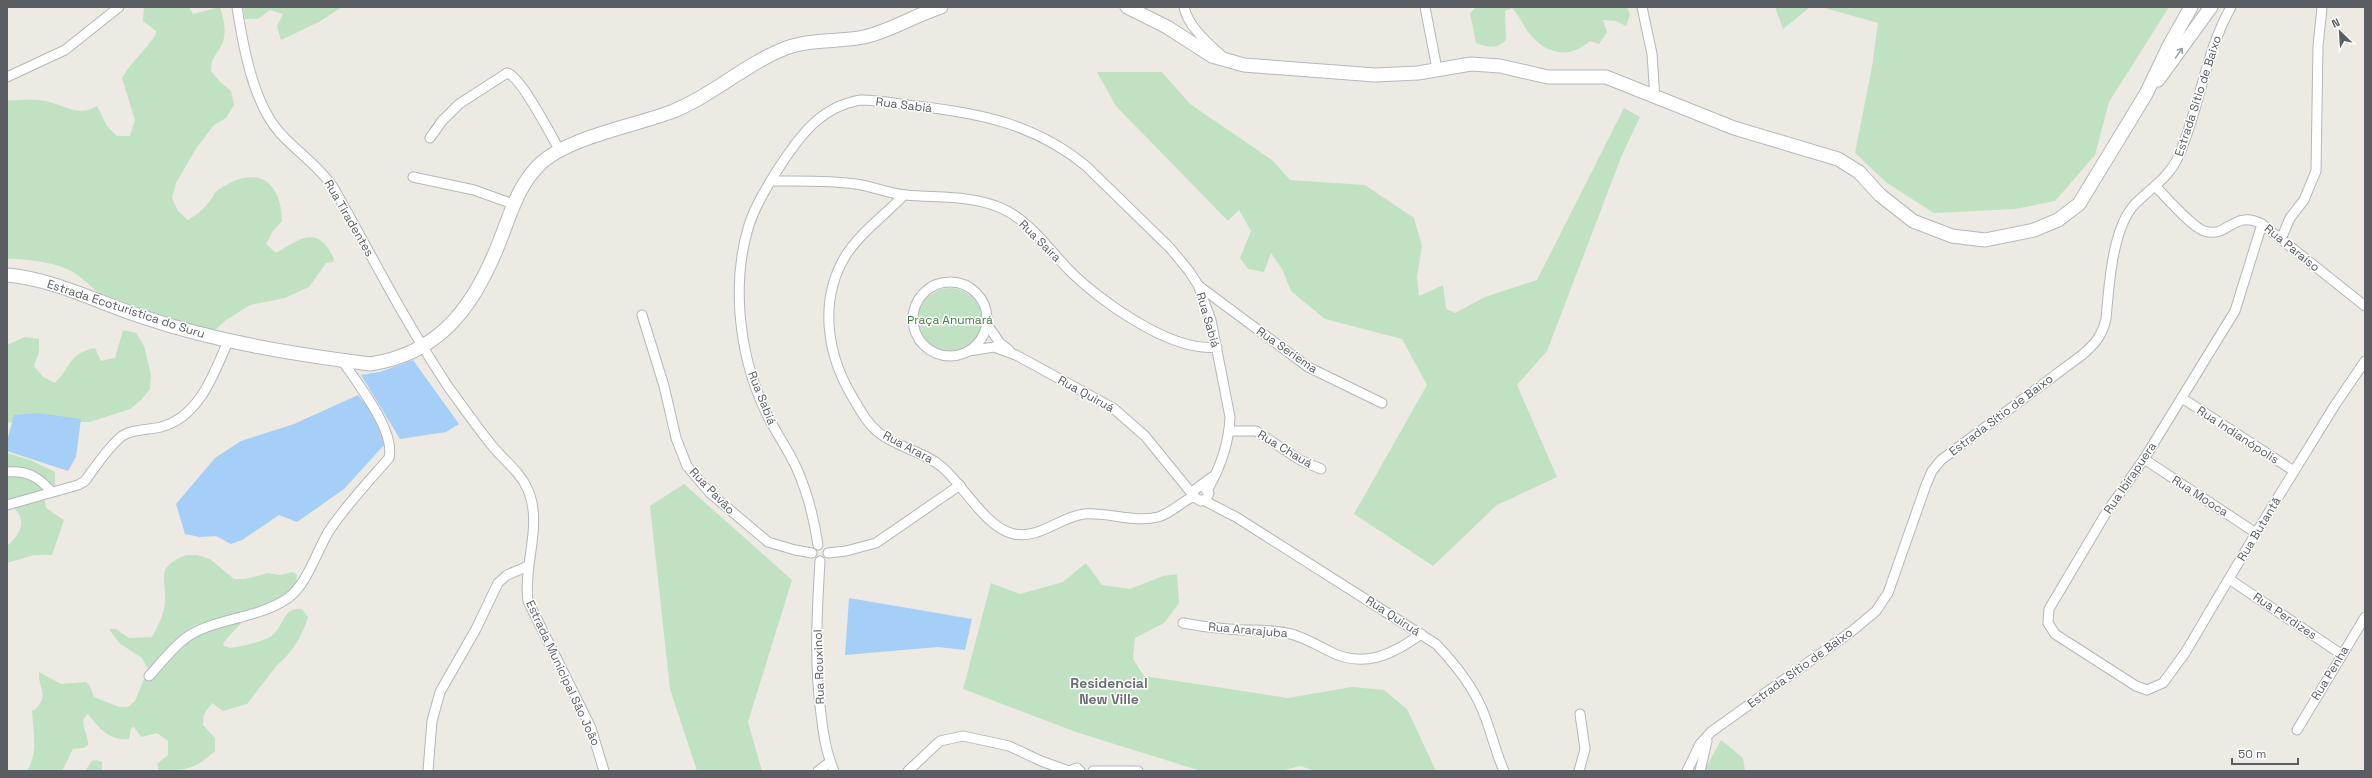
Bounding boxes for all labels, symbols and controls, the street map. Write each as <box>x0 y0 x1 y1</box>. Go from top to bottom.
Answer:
north arrow <box>2320 12 2360 52</box>
text: N <box>2329 15 2342 31</box>
street label: Estrada Sítio de Baixo <box>2171 33 2225 159</box>
one-way arrow <box>2175 47 2183 58</box>
street label: Rua Sabiá <box>875 94 933 116</box>
street label: Rua Tiradentes <box>320 177 378 259</box>
street label: Rua Saíra <box>1015 216 1065 266</box>
street label: Rua Paraíso <box>2261 221 2323 275</box>
street label: Estrada Ecoturística do Suru <box>45 276 207 342</box>
street label: Rua Sabiá <box>1192 291 1224 350</box>
park label: Praça Anumará <box>907 312 993 328</box>
street label: Rua Seriema <box>1253 323 1321 377</box>
street label: Rua Sabiá <box>744 369 780 427</box>
street label: Estrada Sítio de Baixo <box>1946 371 2056 459</box>
street label: Rua Quiruá <box>1055 372 1117 416</box>
street label: Rua Indianópolis <box>2194 402 2282 468</box>
street label: Rua Chauá <box>1255 426 1315 472</box>
street label: Rua Arara <box>880 427 936 467</box>
street label: Rua Ibirapuera <box>2100 439 2160 517</box>
street label: Rua Pavão <box>686 464 738 518</box>
street label: Rua Mooca <box>2169 472 2231 520</box>
street label: Rua Butantã <box>2234 494 2284 564</box>
street label: Rua Perdizes <box>2250 589 2320 643</box>
street label: Rua Quiruá <box>1363 592 1423 640</box>
street label: Estrada Municipal São João <box>522 598 604 748</box>
street label: Rua Ararajuba <box>1208 619 1288 641</box>
street label: Estrada Sítio de Baixo <box>1744 624 1856 712</box>
street label: Rua Rouxinol <box>810 629 828 705</box>
street label: Rua Penha <box>2308 643 2353 703</box>
district label: Residencial New Ville <box>1070 674 1148 708</box>
scale bar <box>2232 740 2298 766</box>
text: 50 m <box>2238 746 2266 762</box>

